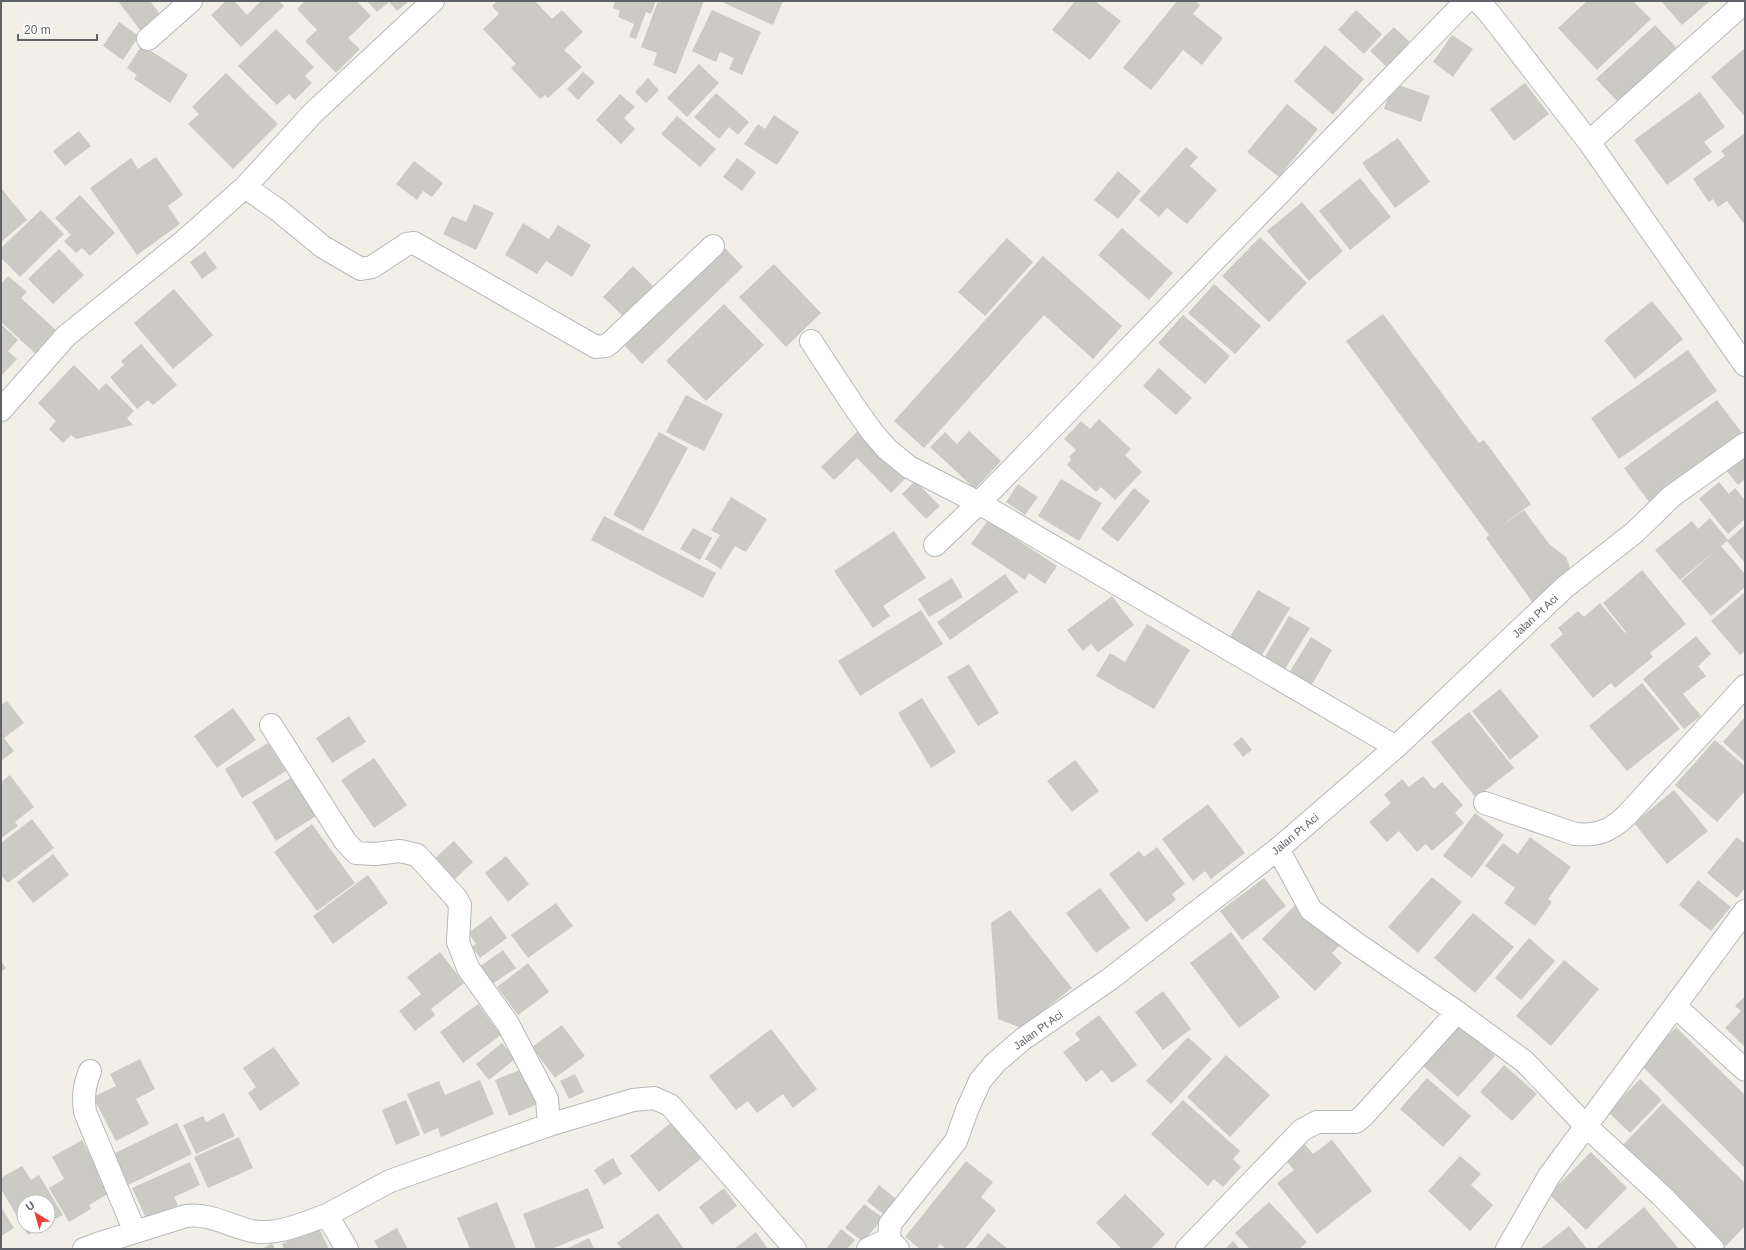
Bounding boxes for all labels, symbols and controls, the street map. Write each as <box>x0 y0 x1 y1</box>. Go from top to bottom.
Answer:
scale bar <box>18 16 97 42</box>
text: 20 m <box>24 23 51 37</box>
street label: Jalan Pt Aci <box>1510 592 1560 640</box>
street label: Jalan Pt Aci <box>1269 811 1321 857</box>
street label: Jalan Pt Aci <box>1011 1008 1065 1052</box>
north arrow <box>16 1194 56 1234</box>
text: U <box>23 1199 37 1213</box>

